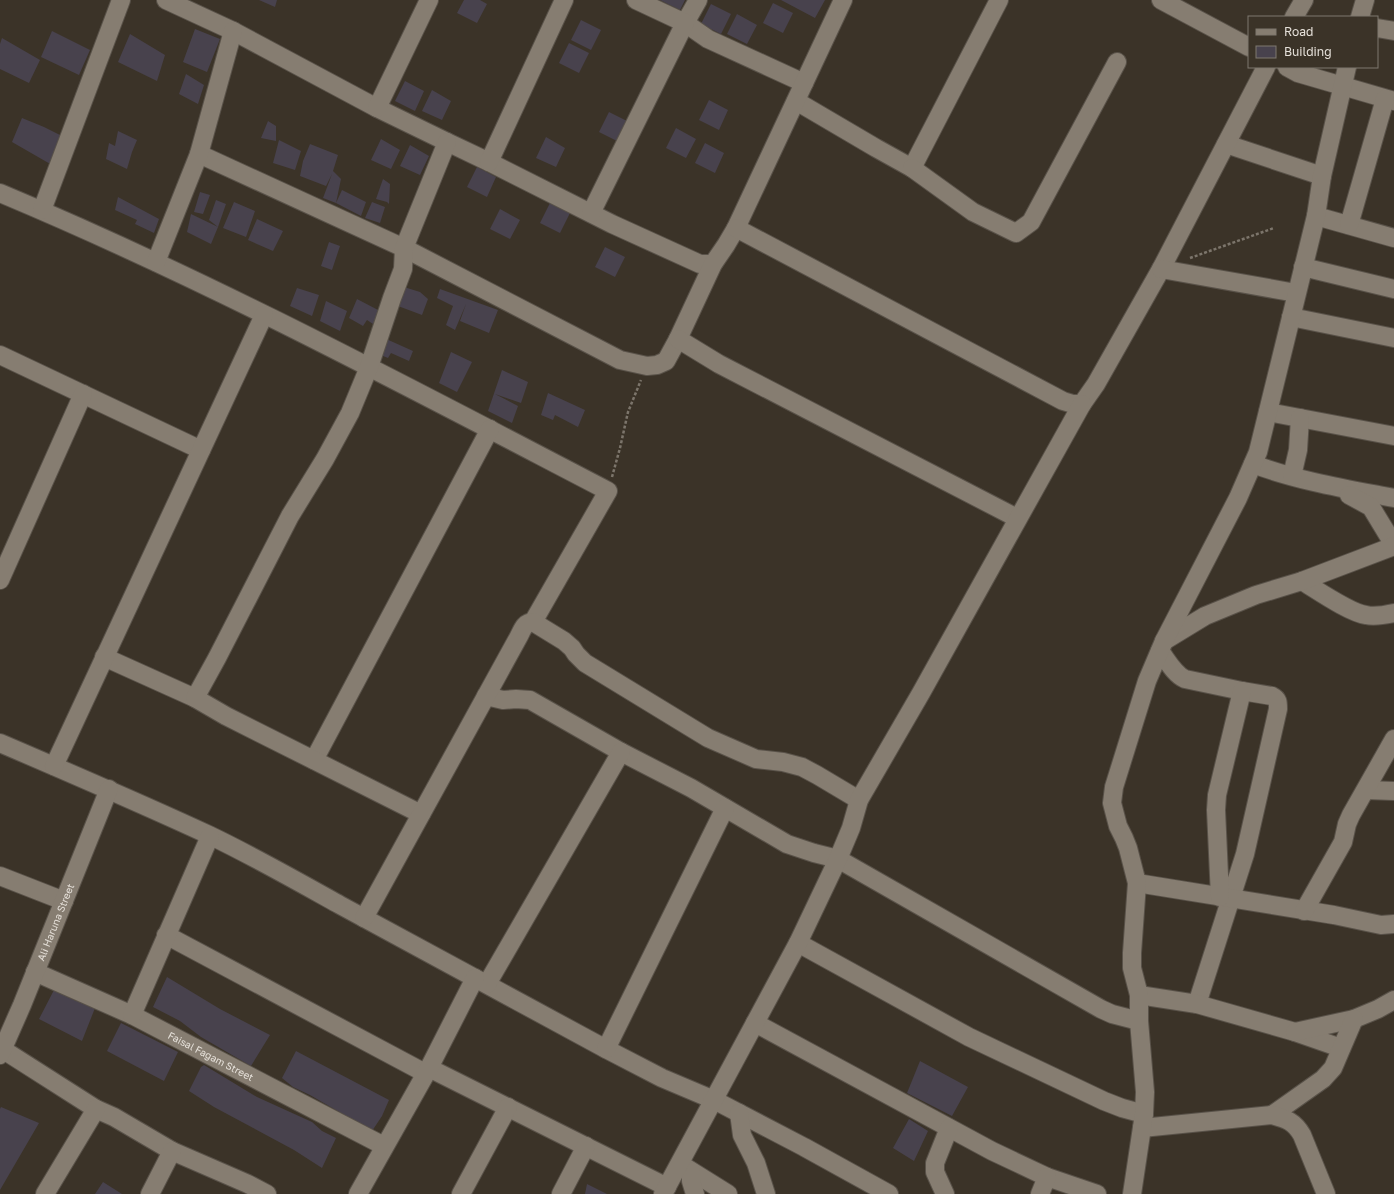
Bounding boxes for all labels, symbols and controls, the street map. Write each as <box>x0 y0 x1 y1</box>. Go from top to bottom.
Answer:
legend <box>1248 16 1378 68</box>
text: Road <box>1284 24 1313 39</box>
text: Building <box>1284 44 1332 59</box>
street label: Ali Haruna Street <box>34 882 76 962</box>
street label: Faisal Fagam Street <box>166 1029 256 1083</box>

